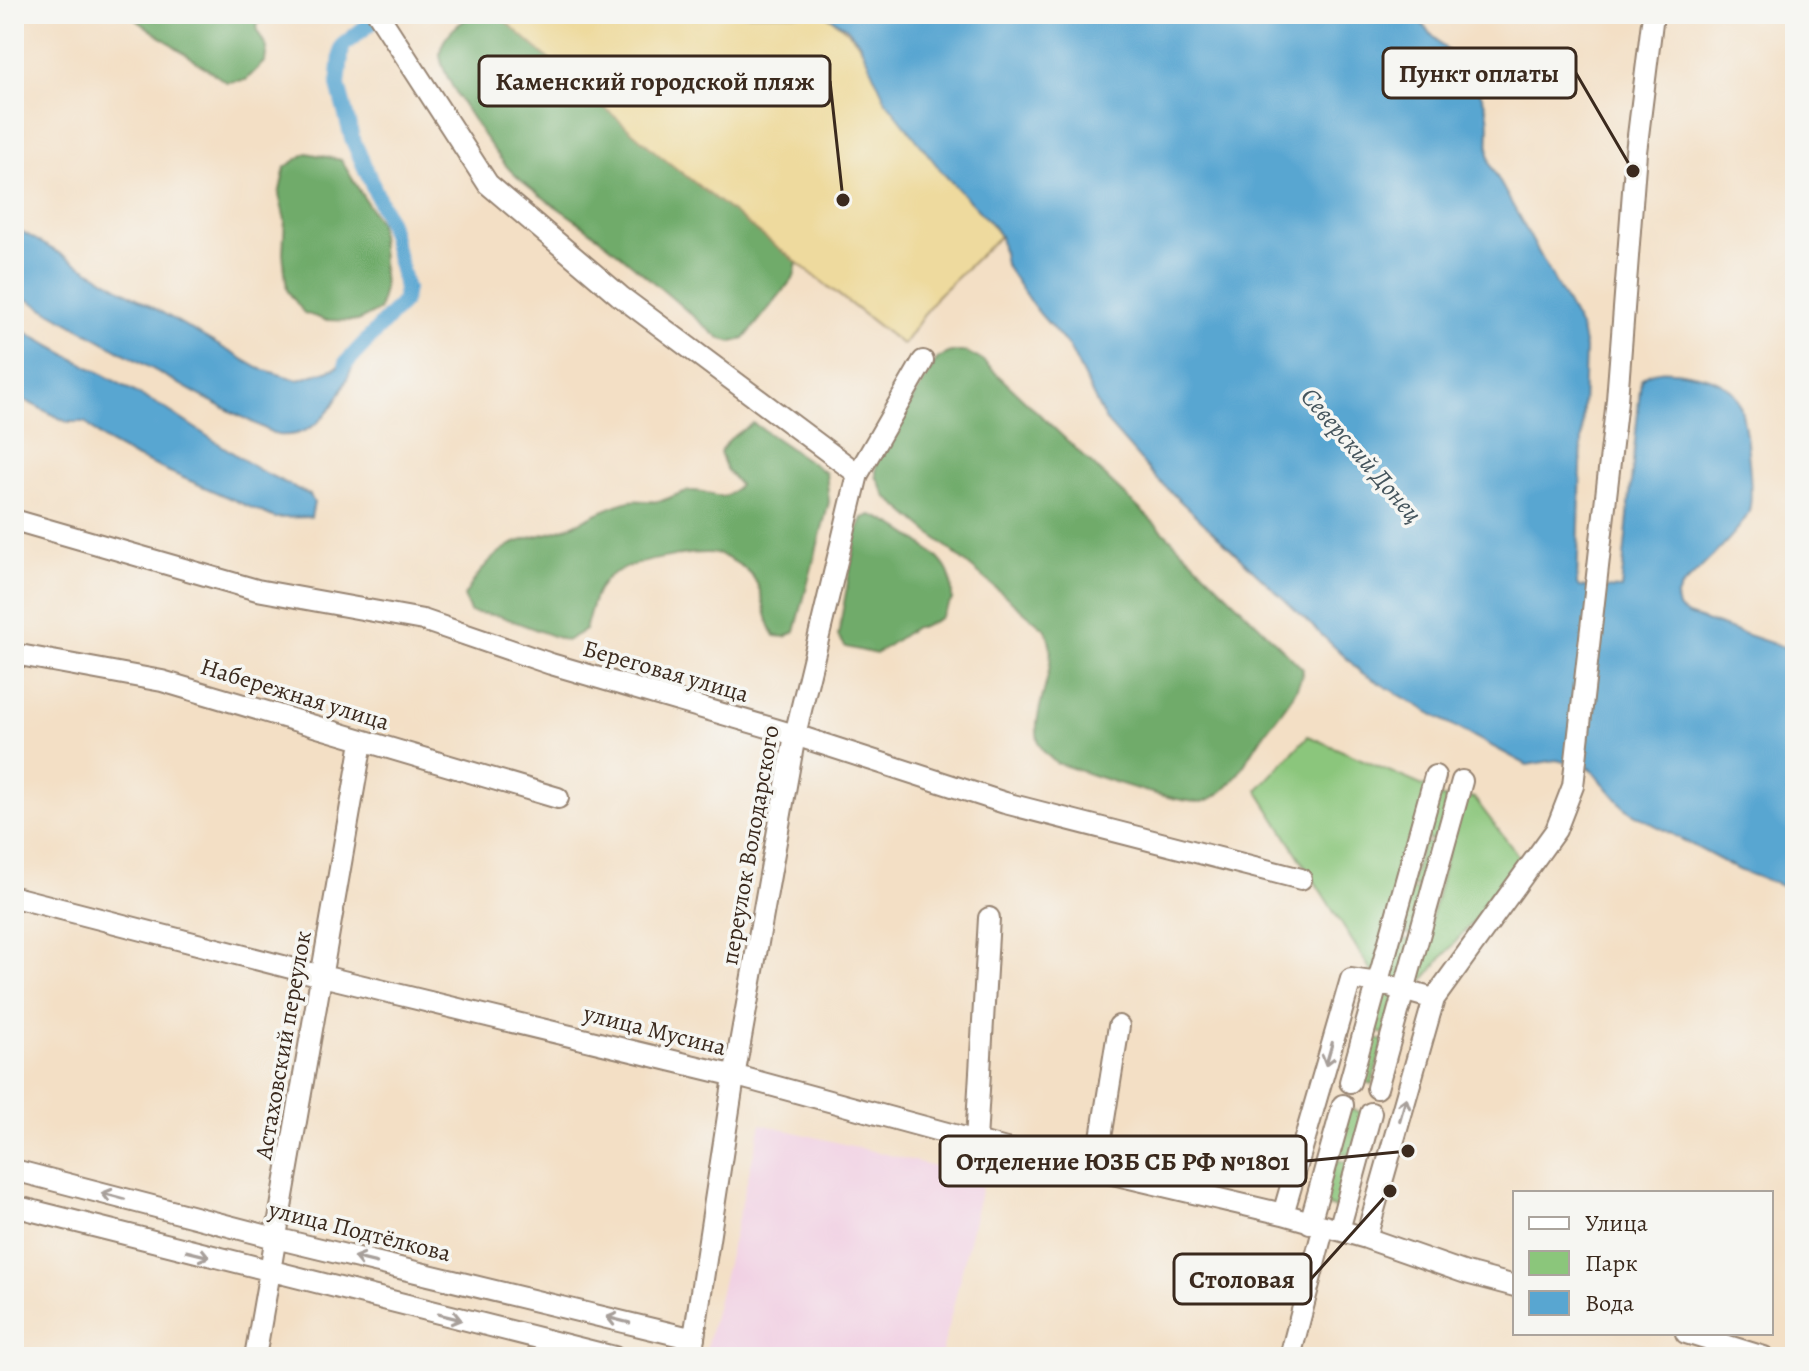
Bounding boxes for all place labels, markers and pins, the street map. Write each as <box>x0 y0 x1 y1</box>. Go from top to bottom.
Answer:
callout: Пункт оплаты <box>1383 48 1576 98</box>
callout: Каменский городской пляж <box>479 56 830 106</box>
callout: Отделение ЮЗБ СБ РФ №1801 <box>940 1136 1306 1186</box>
callout: Столовая <box>1174 1254 1311 1304</box>

